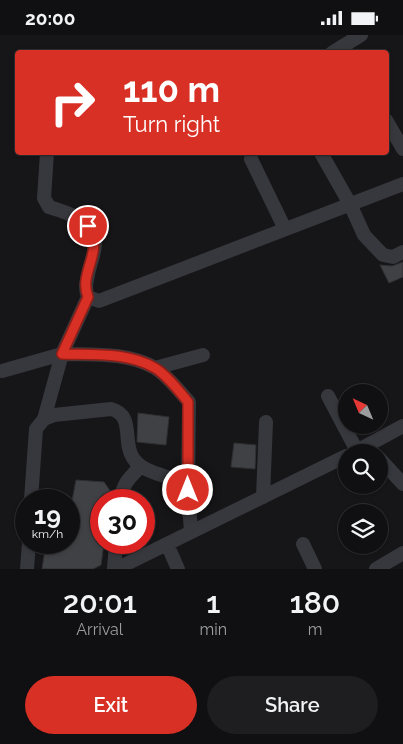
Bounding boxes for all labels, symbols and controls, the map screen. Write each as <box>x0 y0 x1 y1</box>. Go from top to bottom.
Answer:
text: 20:00 <box>25 7 75 29</box>
text: 110 m <box>123 69 220 110</box>
icon: right <box>40 70 105 135</box>
text: Turn right <box>123 111 220 137</box>
pin <box>67 205 109 247</box>
icon: arrive <box>74 212 102 240</box>
north arrow <box>338 384 388 434</box>
map controls <box>338 384 388 554</box>
button: search <box>338 444 388 494</box>
position arrow <box>161 463 213 515</box>
speed limit sign: 30 <box>90 489 155 554</box>
text: 19 <box>34 500 61 530</box>
button: layers <box>338 504 388 554</box>
text: km/h <box>32 527 63 541</box>
text: 20:01 <box>63 585 137 620</box>
text: 1 <box>206 585 220 620</box>
text: 180 <box>290 585 340 620</box>
text: Arrival <box>76 620 123 639</box>
text: min <box>199 620 227 639</box>
text: m <box>308 620 322 639</box>
button: Exit <box>25 676 197 734</box>
button: Share <box>207 676 378 734</box>

